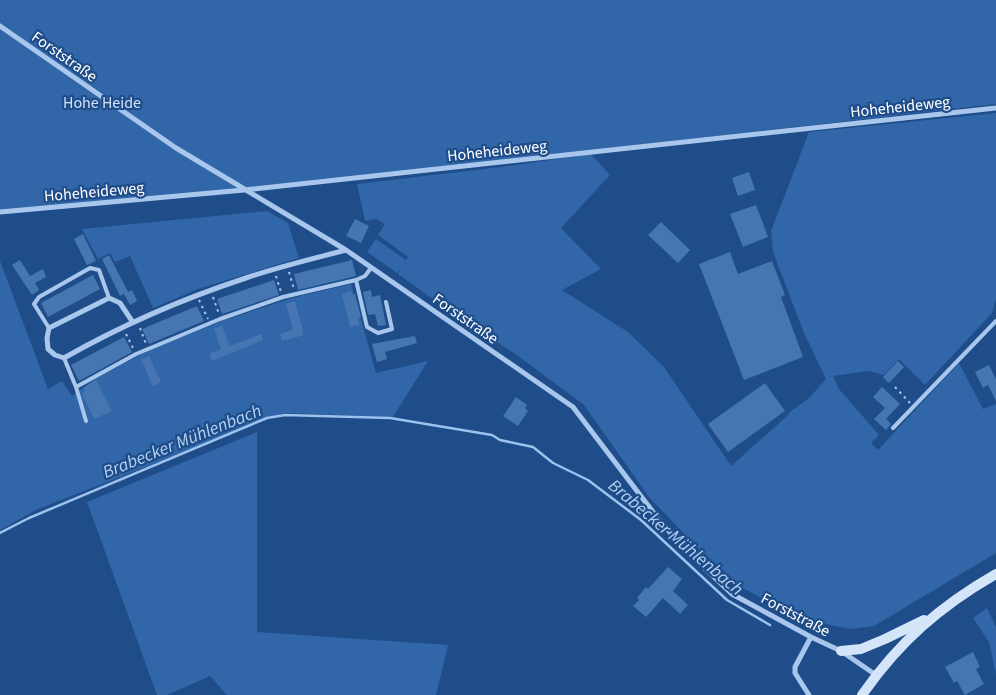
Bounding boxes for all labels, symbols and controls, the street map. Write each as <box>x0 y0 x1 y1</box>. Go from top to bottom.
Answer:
street label: Forststraße <box>27 26 102 88</box>
street label: Hoheheideweg <box>849 91 951 123</box>
park label: Hohe Heide <box>63 92 141 114</box>
street label: Hoheheideweg <box>446 135 548 167</box>
street label: Hoheheideweg <box>43 177 145 207</box>
street label: Forststraße <box>428 288 503 350</box>
water label: Brabecker Mühlenbach <box>99 398 265 485</box>
water label: Brabecker Mühlenbach <box>603 473 749 601</box>
street label: Forststraße <box>757 587 834 642</box>

